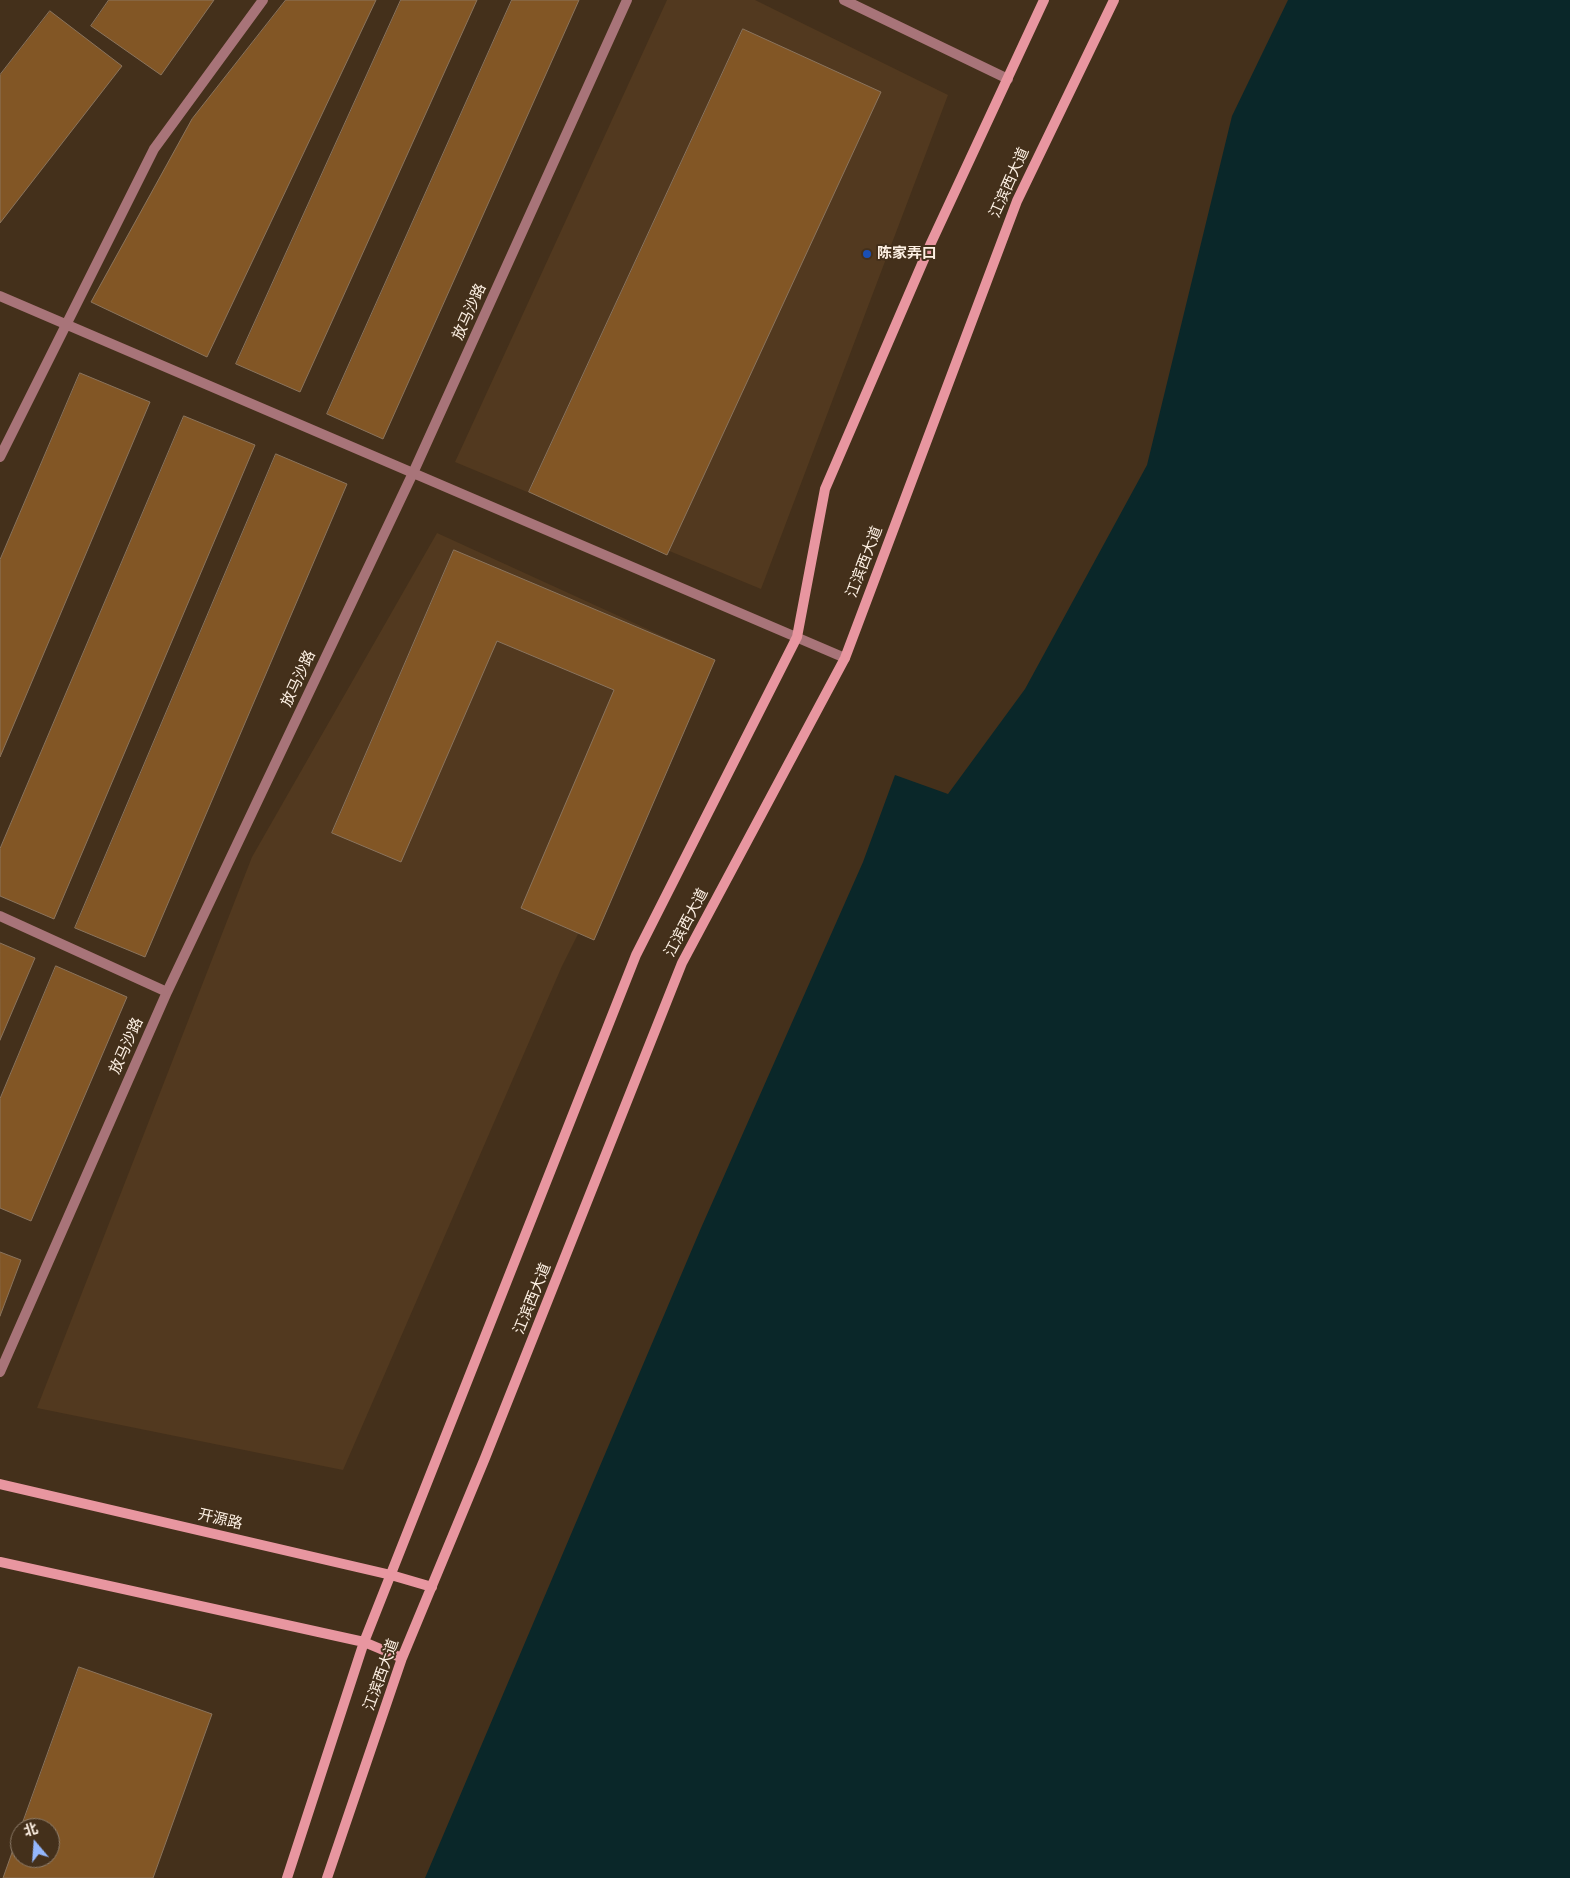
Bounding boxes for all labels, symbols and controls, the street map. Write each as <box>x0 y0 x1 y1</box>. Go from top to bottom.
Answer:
street label: 江滨西大道 <box>987 145 1033 221</box>
place label: 陈家弄口 <box>877 245 937 263</box>
marker: 陈家弄口 <box>861 248 873 260</box>
street label: 放马沙路 <box>450 281 490 343</box>
street label: 江滨西大道 <box>843 524 887 600</box>
street label: 放马沙路 <box>278 648 320 710</box>
street label: 江滨西大道 <box>661 886 713 960</box>
street label: 放马沙路 <box>107 1015 147 1077</box>
street label: 江滨西大道 <box>511 1261 555 1337</box>
street label: 开源路 <box>196 1506 244 1534</box>
street label: 江滨西大道 <box>361 1637 403 1713</box>
north arrow <box>10 1818 60 1868</box>
text: 北 <box>22 1820 40 1839</box>

